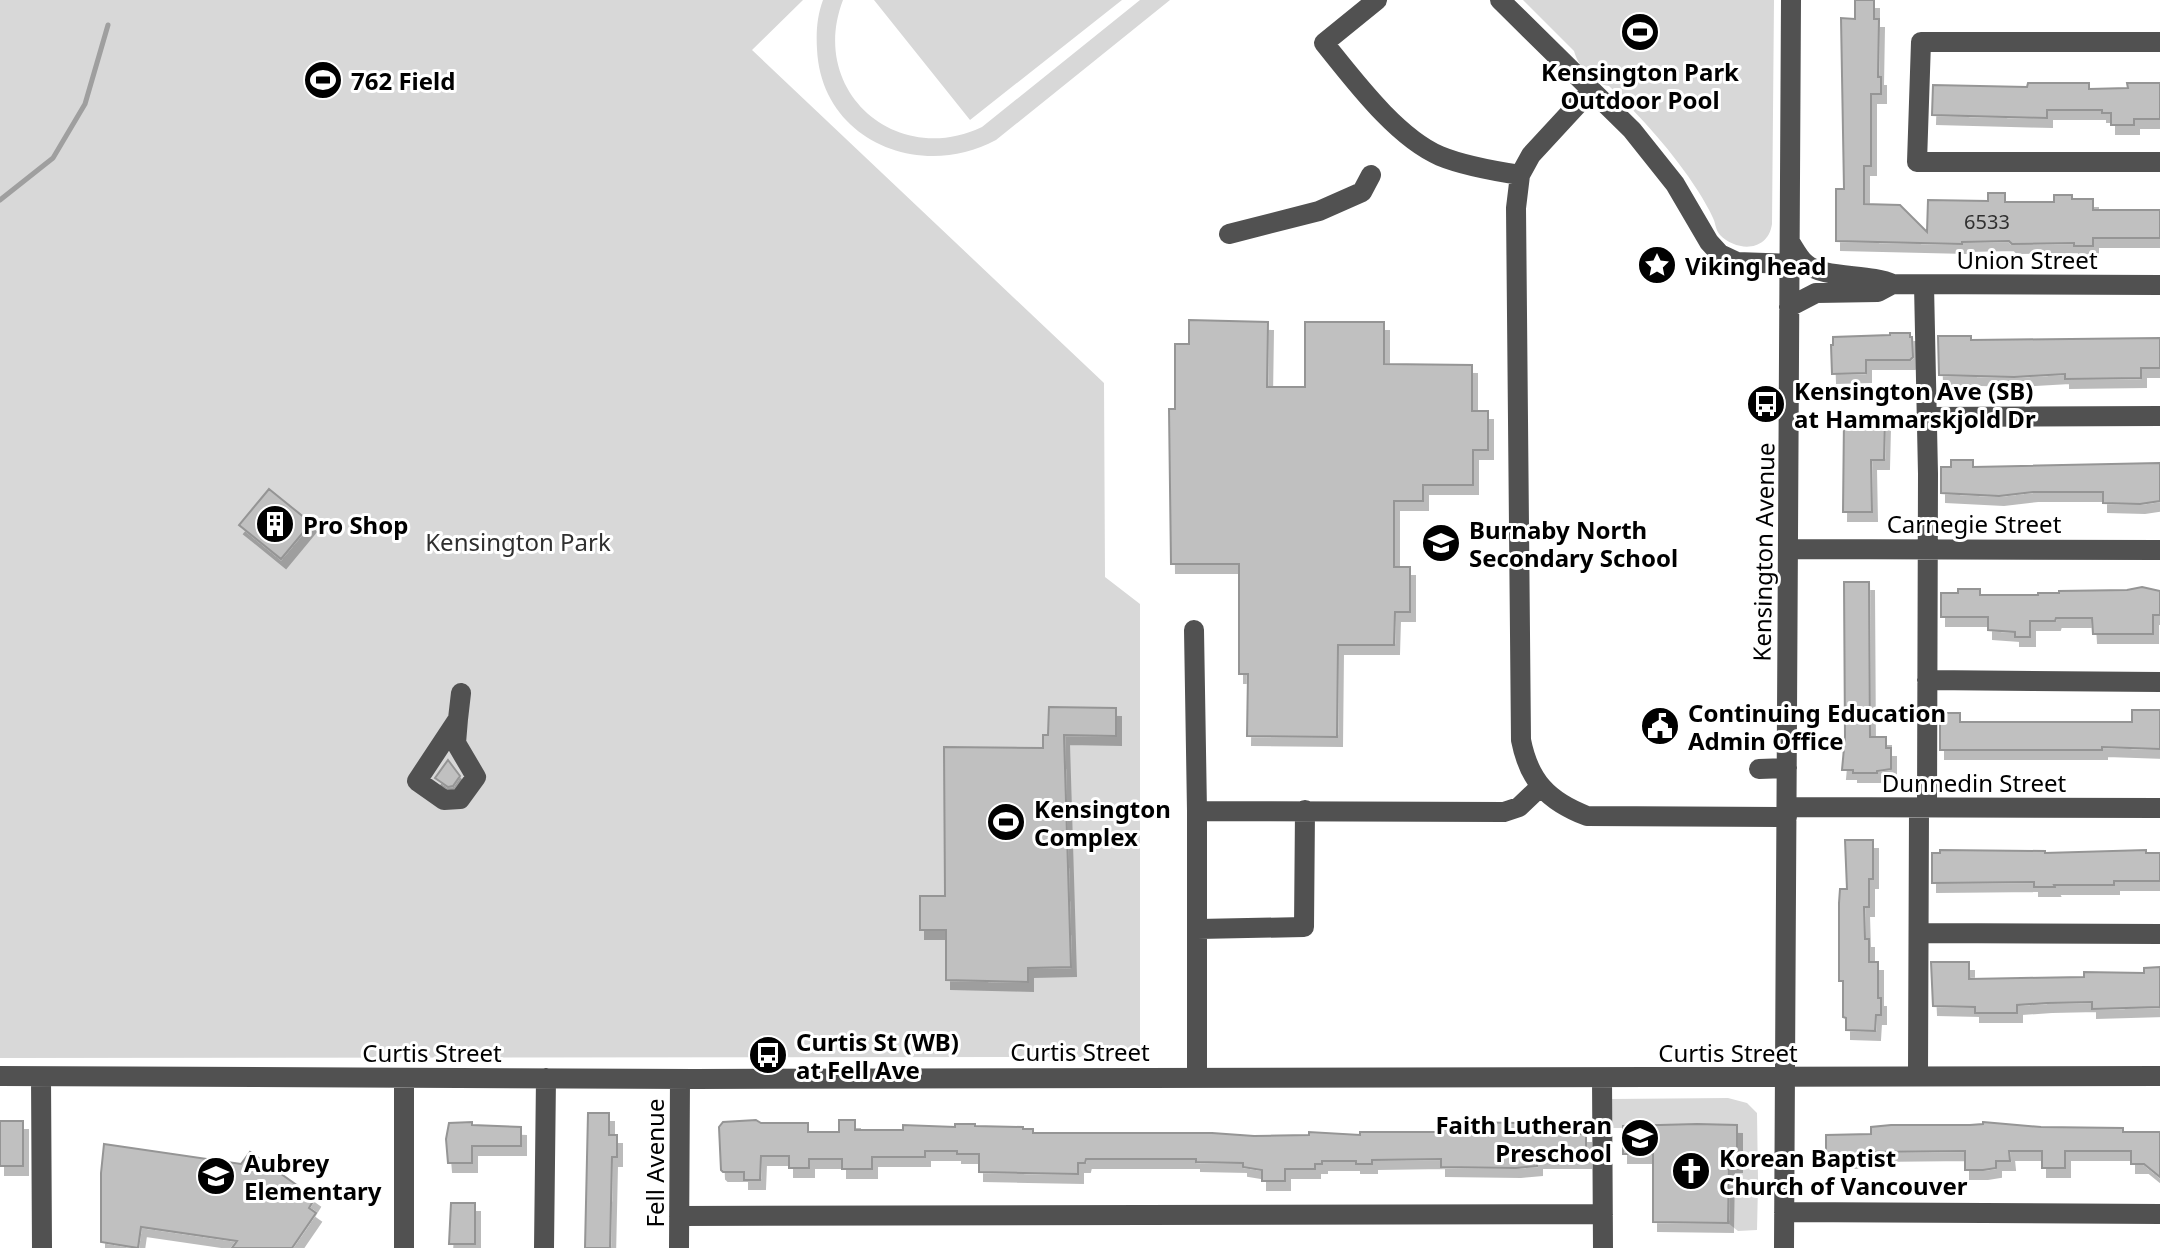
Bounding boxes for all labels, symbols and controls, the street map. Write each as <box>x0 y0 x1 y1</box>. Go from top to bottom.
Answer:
sports icon: Kensington Park Outdoor Pool <box>1619 11 1661 53</box>
place label: Kensington Park Outdoor Pool <box>1541 55 1739 116</box>
sports icon: 762 Field <box>302 59 344 101</box>
place label: 762 Field <box>351 64 455 97</box>
house number: 6533 <box>1964 208 2010 235</box>
street label: Union Street <box>1956 243 2098 276</box>
place icon: Viking head <box>1636 244 1678 286</box>
place label: Viking head <box>1685 249 1826 282</box>
place label: Kensington Ave (SB) at Hammarskjold Dr <box>1794 374 2036 435</box>
bus stop icon: Kensington Ave (SB) at Hammarskjold Dr <box>1745 383 1787 425</box>
street label: Kensington Avenue <box>1745 442 1781 662</box>
building icon: Pro Shop <box>254 503 296 545</box>
street label: Carnegie Street <box>1887 507 2062 540</box>
place label: Pro Shop <box>303 508 408 541</box>
place label: Burnaby North Secondary School <box>1469 513 1678 574</box>
school or university icon: Burnaby North Secondary School <box>1420 522 1462 564</box>
park label: Kensington Park <box>425 525 611 558</box>
place label: Continuing Education Admin Office <box>1688 696 1946 757</box>
public building icon: Continuing Education Admin Office <box>1639 705 1681 747</box>
street label: Dunnedin Street <box>1882 766 2067 799</box>
place label: Kensington Complex <box>1034 792 1171 853</box>
sports icon: Kensington Complex <box>985 801 1027 843</box>
place label: Curtis St (WB) at Fell Ave <box>796 1025 959 1086</box>
bus stop icon: Curtis St (WB) at Fell Ave <box>747 1034 789 1076</box>
street label: Curtis Street <box>1010 1035 1150 1068</box>
street label: Curtis Street <box>362 1036 502 1069</box>
street label: Curtis Street <box>1658 1036 1798 1069</box>
street label: Fell Avenue <box>638 1099 671 1227</box>
place label: Faith Lutheran Preschool <box>1435 1108 1612 1169</box>
school or university icon: Faith Lutheran Preschool <box>1619 1117 1661 1159</box>
place label: Korean Baptist Church of Vancouver <box>1719 1141 1968 1202</box>
place label: Aubrey Elementary <box>244 1146 382 1207</box>
church icon: Korean Baptist Church of Vancouver <box>1670 1150 1712 1192</box>
school or university icon: Aubrey Elementary <box>195 1155 237 1197</box>

